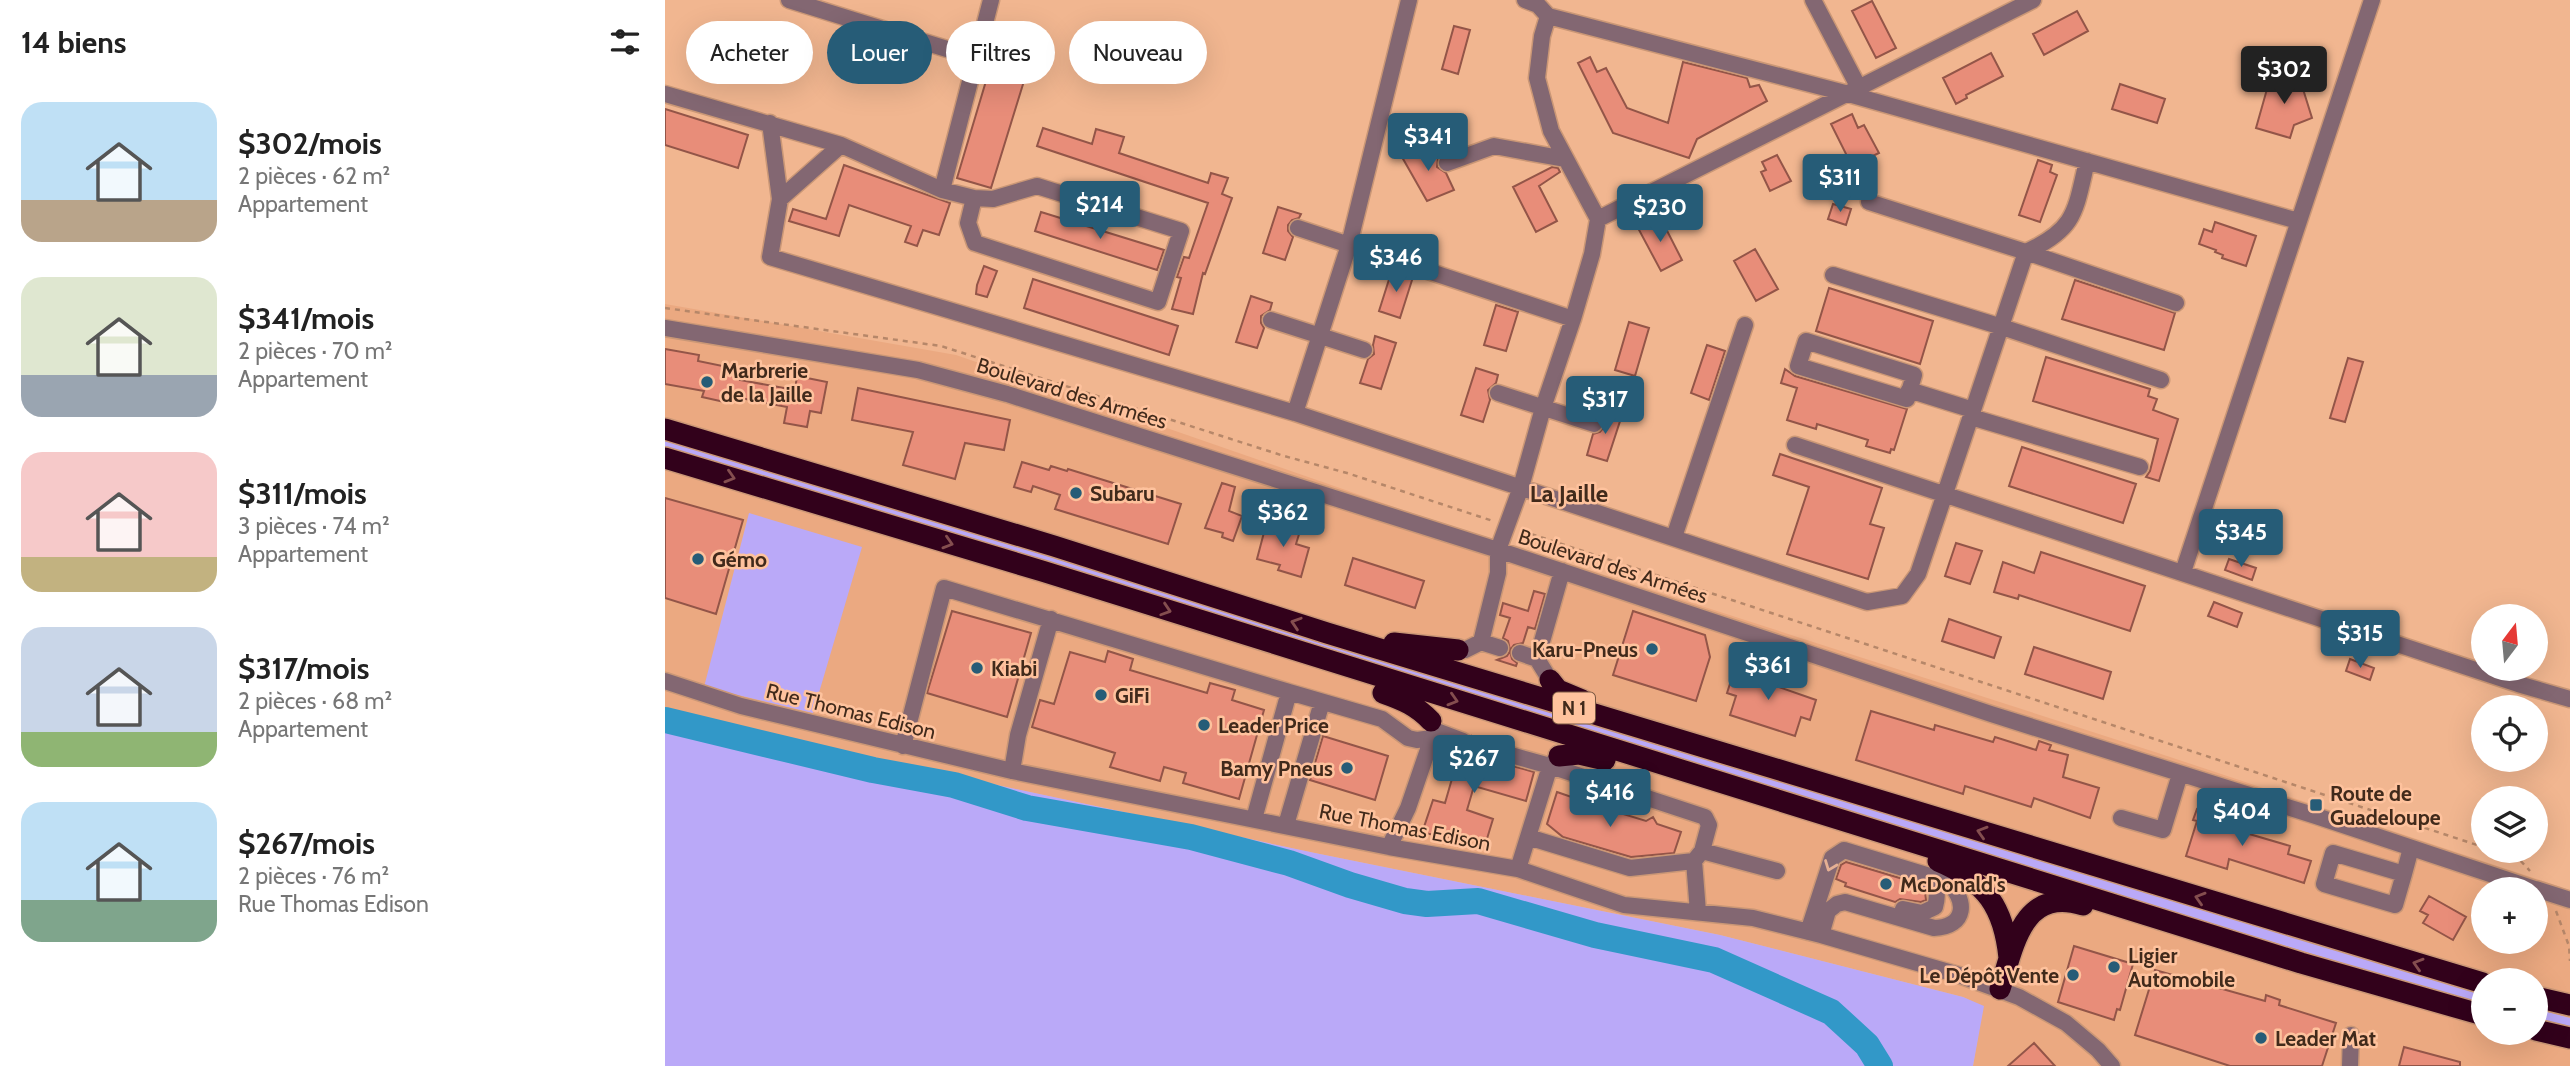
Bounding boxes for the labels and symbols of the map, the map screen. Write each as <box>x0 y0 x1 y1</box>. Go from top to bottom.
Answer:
pin: $302 <box>2243 46 2325 106</box>
pin: $341 <box>1387 114 1469 173</box>
pin: $311 <box>1799 154 1881 214</box>
pin: $214 <box>1059 182 1141 241</box>
pin: $230 <box>1619 184 1701 244</box>
pin: $346 <box>1355 234 1437 294</box>
street label: Boulevard des Armées <box>974 352 1170 434</box>
place label: Marbrerie de la Jaille <box>721 358 812 407</box>
marker: Marbrerie de la Jaille <box>699 374 715 390</box>
pin: $317 <box>1564 376 1646 436</box>
one-way arrow <box>724 469 736 484</box>
district label: La Jaille <box>1530 479 1608 508</box>
place label: Subaru <box>1090 481 1155 506</box>
marker: Subaru <box>1068 485 1084 501</box>
pin: $362 <box>1242 490 1324 549</box>
pin: $345 <box>2200 510 2282 569</box>
street label: Boulevard des Armées <box>1515 524 1711 609</box>
one-way arrow <box>942 534 954 549</box>
place label: Gémo <box>712 547 767 572</box>
marker: Gémo <box>690 551 706 567</box>
one-way arrow <box>1159 602 1171 616</box>
north arrow <box>2471 604 2548 681</box>
pin: $315 <box>2319 610 2401 670</box>
one-way arrow <box>1290 617 1302 632</box>
place label: Karu-Pneus <box>1532 637 1638 662</box>
marker: Karu-Pneus <box>1644 641 1660 657</box>
pin: $361 <box>1727 642 1809 702</box>
place label: Kiabi <box>991 656 1037 681</box>
marker: Kiabi <box>969 660 985 676</box>
street label: Rue Thomas Edison <box>763 678 939 744</box>
place label: GiFi <box>1115 683 1149 708</box>
marker: GiFi <box>1093 687 1109 703</box>
one-way arrow <box>1446 692 1458 707</box>
road number: N 1 <box>1553 692 1595 723</box>
place label: Leader Price <box>1218 713 1329 738</box>
marker: Leader Price <box>1196 717 1212 733</box>
pin: $267 <box>1433 736 1515 795</box>
place label: Bamy Pneus <box>1220 756 1333 781</box>
marker: Bamy Pneus <box>1339 760 1355 776</box>
pin: $416 <box>1569 770 1651 829</box>
place label: Route de Guadeloupe <box>2330 781 2441 830</box>
pin: $404 <box>2201 788 2283 848</box>
marker: Route de Guadeloupe <box>2308 797 2324 813</box>
street label: Rue Thomas Edison <box>1317 798 1493 856</box>
one-way arrow <box>1977 826 1989 841</box>
one-way arrow <box>1825 860 1839 872</box>
place label: McDonald's <box>1900 872 2006 897</box>
marker: McDonald's <box>1878 876 1894 892</box>
one-way arrow <box>2194 892 2206 907</box>
place label: Ligier Automobile <box>2128 943 2235 992</box>
one-way arrow <box>2412 958 2424 973</box>
marker: Ligier Automobile <box>2106 959 2122 975</box>
place label: Le Dépôt Vente <box>1919 963 2059 988</box>
marker: Le Dépôt Vente <box>2065 967 2081 983</box>
place label: Leader Mat <box>2275 1026 2376 1051</box>
marker: Leader Mat <box>2253 1030 2269 1046</box>

